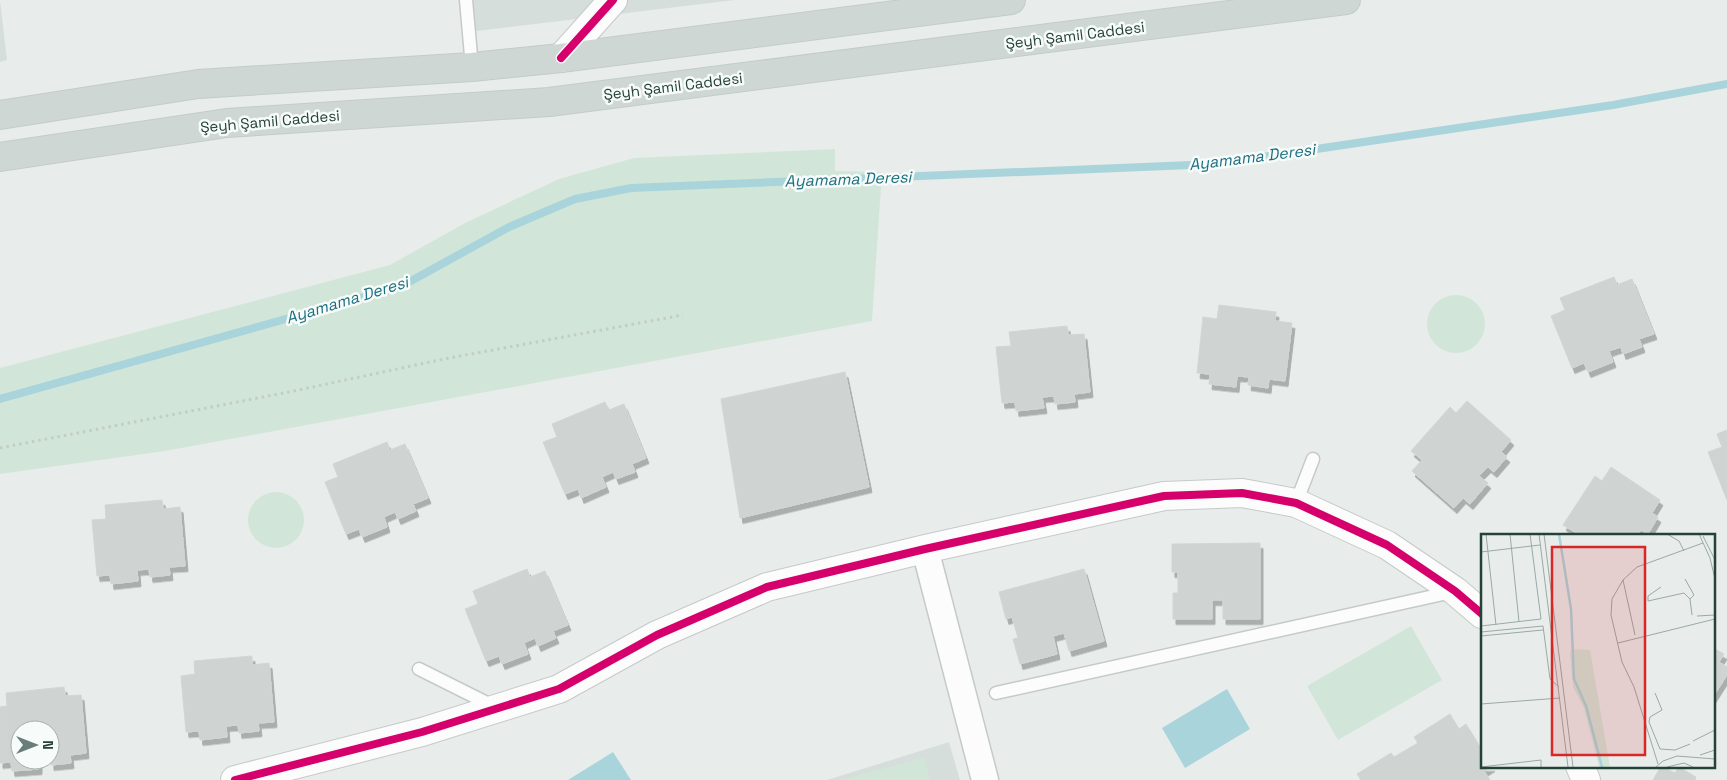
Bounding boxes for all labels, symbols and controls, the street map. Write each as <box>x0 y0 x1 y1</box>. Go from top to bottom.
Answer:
street label: Şeyh Şamil Caddesi <box>1004 17 1146 53</box>
street label: Şeyh Şamil Caddesi <box>602 68 744 104</box>
street label: Şeyh Şamil Caddesi <box>199 105 341 137</box>
water label: Ayamama Deresi <box>1188 139 1318 175</box>
water label: Ayamama Deresi <box>784 166 914 192</box>
water label: Ayamama Deresi <box>283 271 413 329</box>
inset map <box>1481 534 1714 768</box>
north arrow <box>10 720 60 770</box>
text: N <box>39 740 57 750</box>

